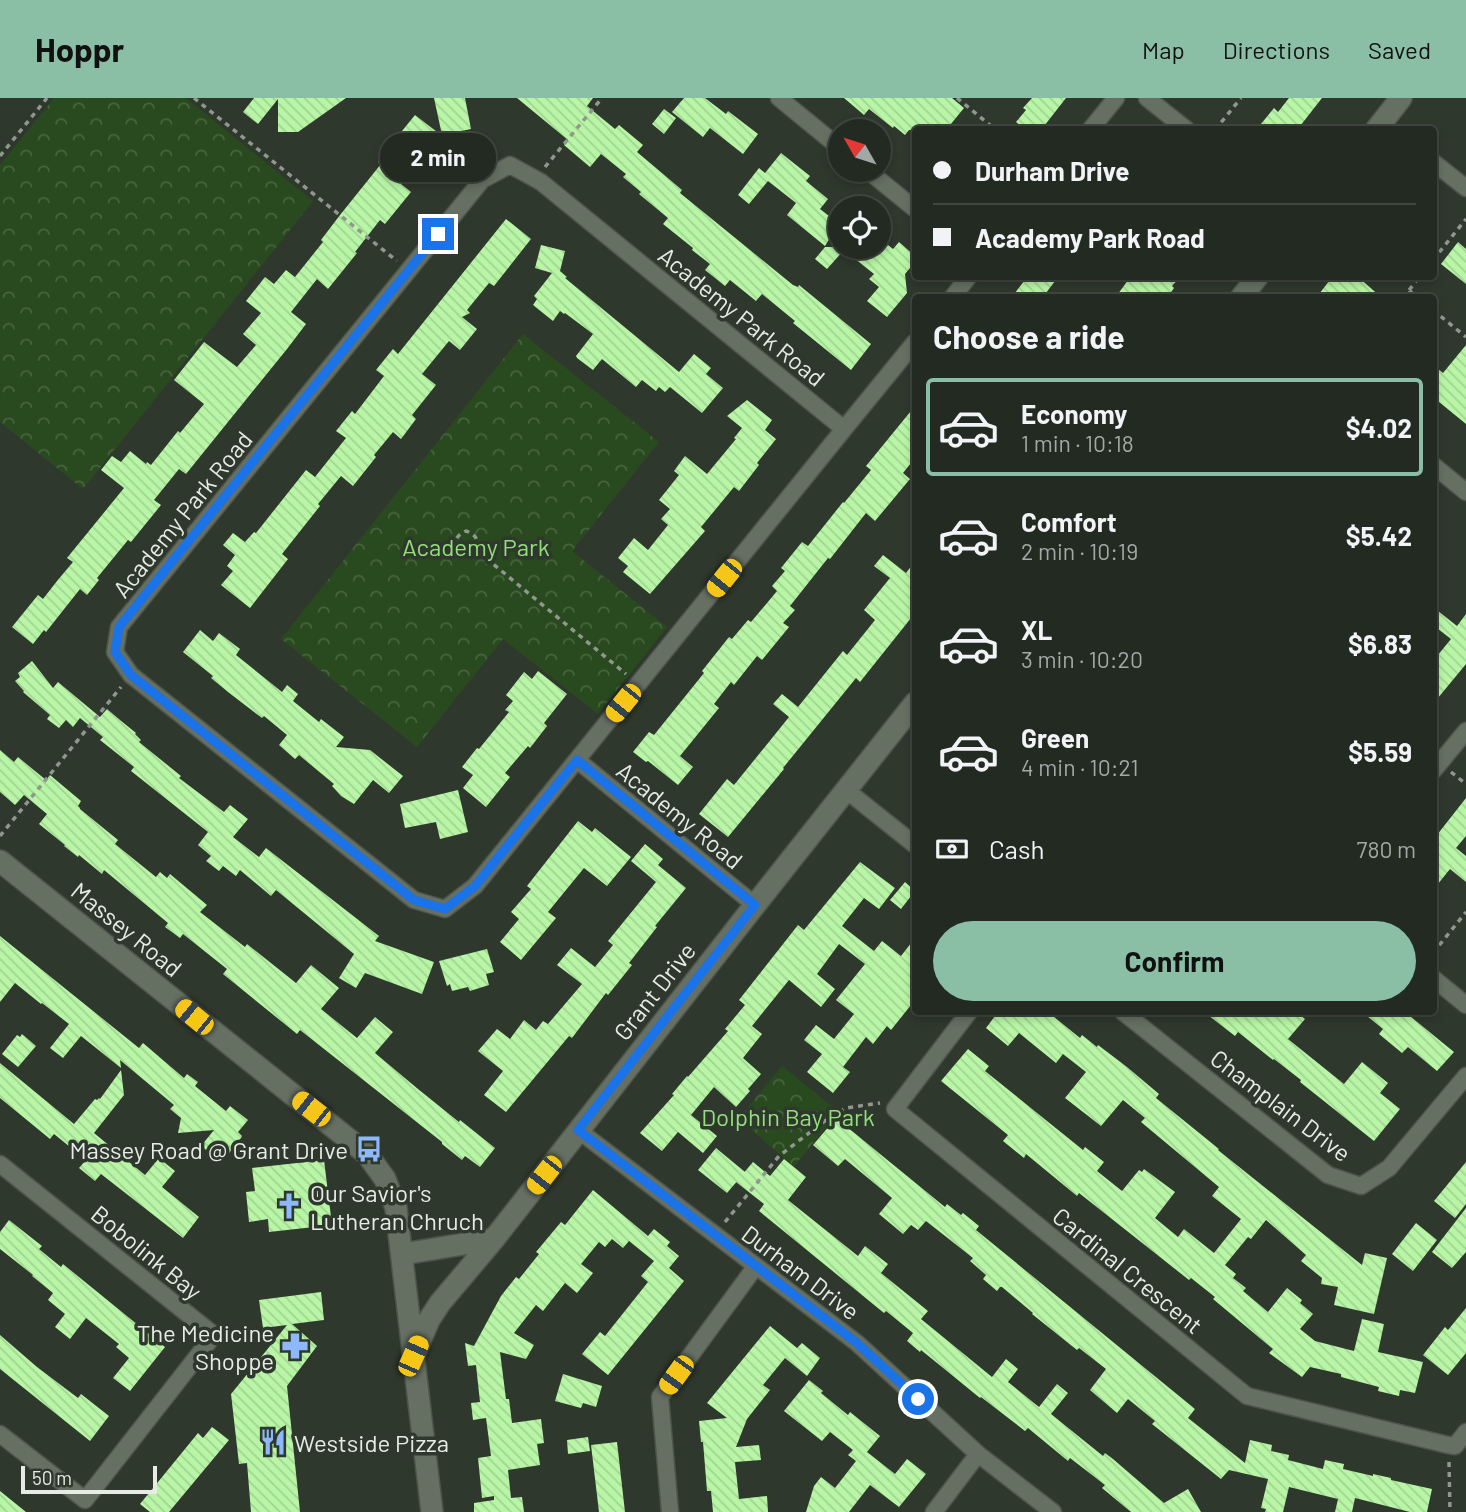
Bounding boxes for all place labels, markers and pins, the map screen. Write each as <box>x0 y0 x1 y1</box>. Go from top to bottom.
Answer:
bus stop icon: Massey Road @ Grant Drive <box>354 1134 384 1164</box>
place label: Massey Road @ Grant Drive <box>69 1135 348 1164</box>
place label: Our Savior's Lutheran Chruch <box>310 1178 484 1235</box>
church icon: Our Savior's Lutheran Chruch <box>274 1191 304 1221</box>
place label: The Medicine Shoppe <box>137 1318 274 1375</box>
pharmacy icon: The Medicine Shoppe <box>280 1331 310 1361</box>
restaurant icon: Westside Pizza <box>258 1427 288 1457</box>
place label: Westside Pizza <box>294 1428 449 1457</box>

